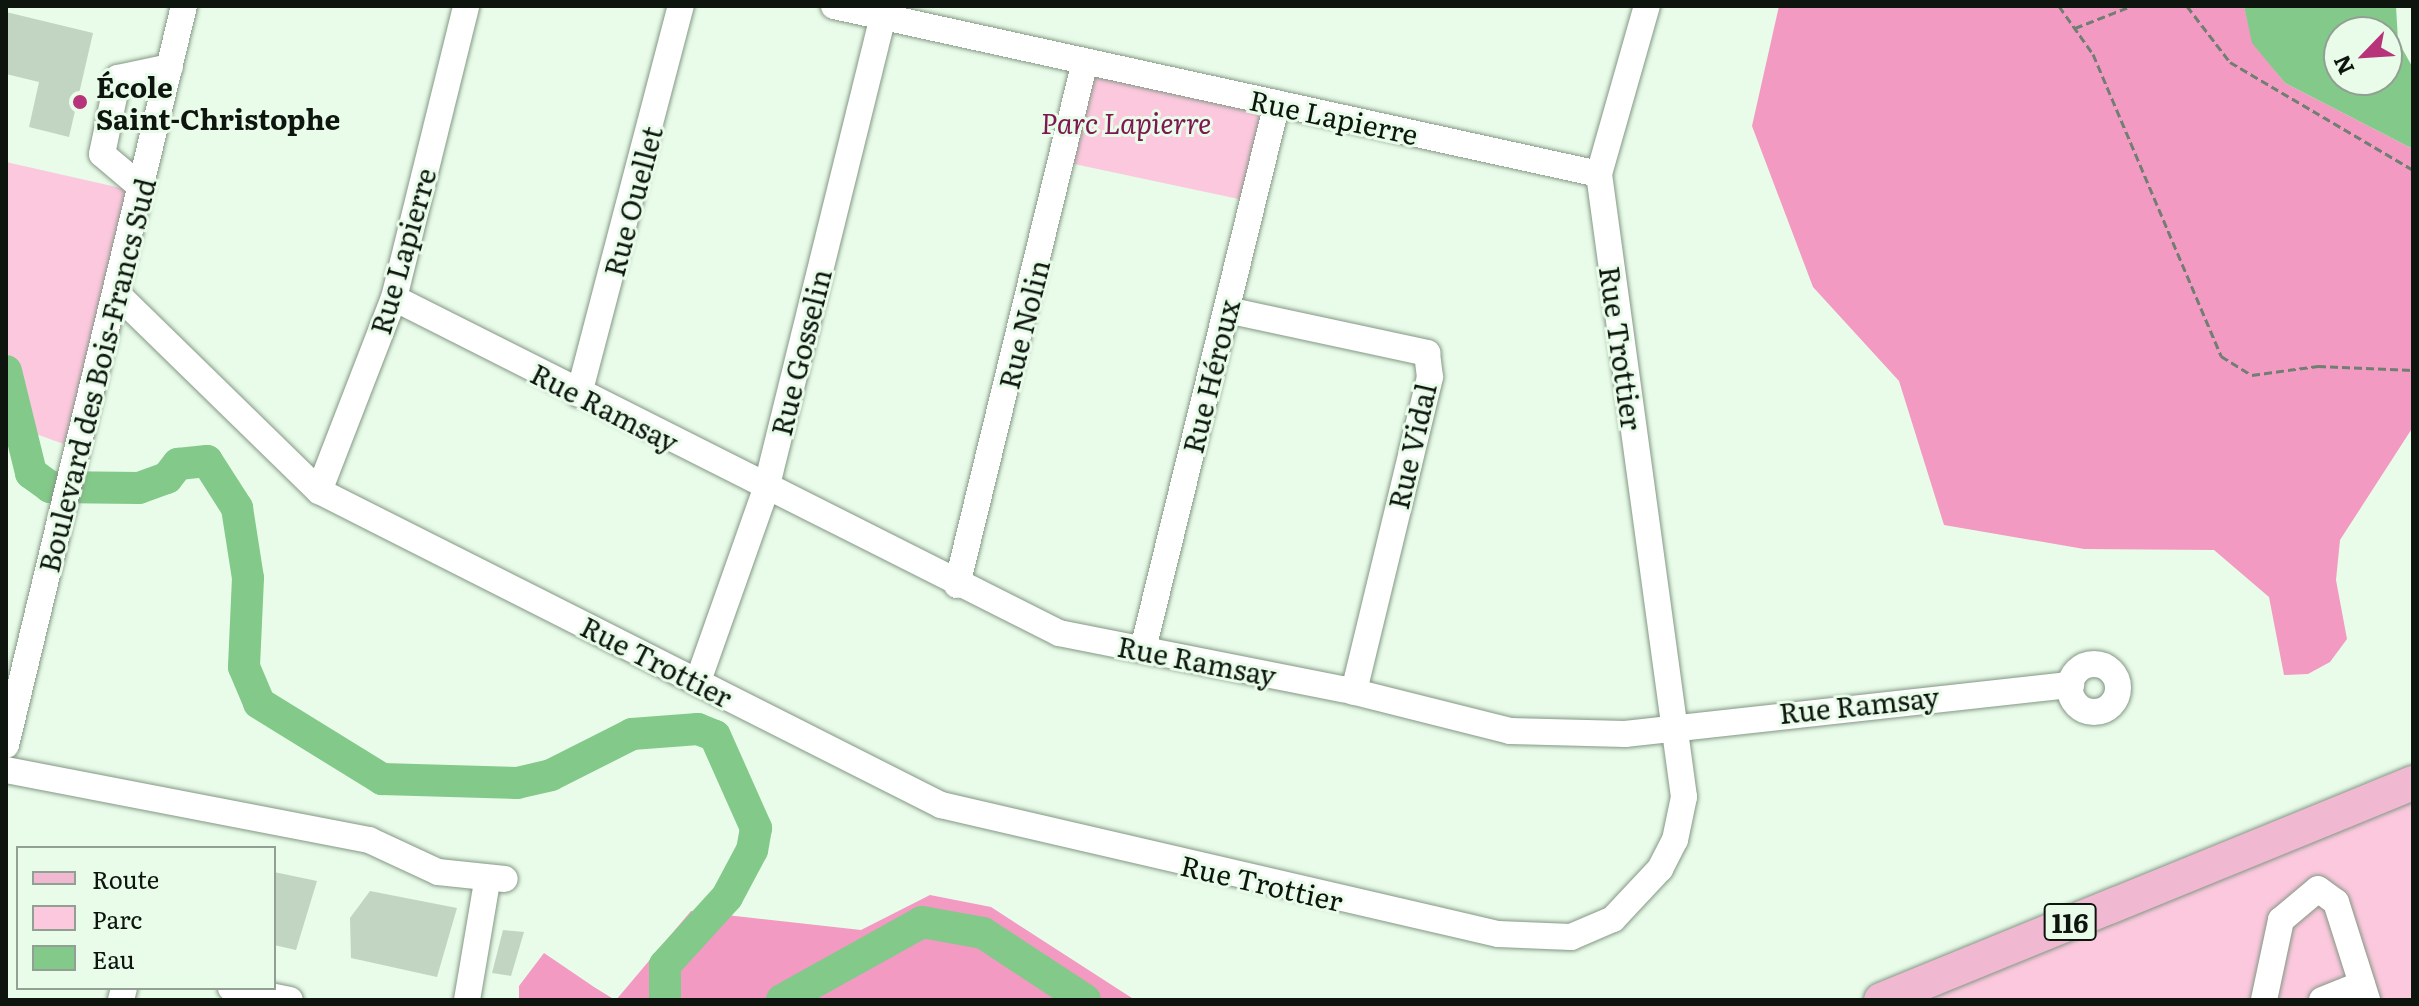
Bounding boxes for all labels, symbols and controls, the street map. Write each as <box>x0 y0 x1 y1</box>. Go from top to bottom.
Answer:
north arrow <box>2323 16 2403 96</box>
text: N <box>2324 50 2361 81</box>
place label: École Saint-Christophe <box>96 69 340 135</box>
street label: Rue Lapierre <box>1247 82 1421 150</box>
marker: École Saint-Christophe <box>71 93 89 111</box>
park label: Parc Lapierre <box>1041 105 1211 139</box>
street label: Rue Ouellet <box>596 122 668 280</box>
street label: Rue Lapierre <box>362 164 442 338</box>
street label: Boulevard des Bois-Francs Sud <box>31 174 161 576</box>
street label: Rue Nolin <box>991 256 1055 392</box>
street label: Rue Trottier <box>1594 264 1650 432</box>
street label: Rue Gosselin <box>763 265 837 439</box>
street label: Rue Héroux <box>1175 296 1245 456</box>
street label: Rue Ramsay <box>526 356 684 458</box>
street label: Rue Vidal <box>1380 380 1442 512</box>
street label: Rue Trottier <box>576 609 738 713</box>
street label: Rue Ramsay <box>1115 628 1279 692</box>
street label: Rue Ramsay <box>1777 679 1941 729</box>
legend <box>16 846 276 990</box>
street label: Rue Trottier <box>1178 847 1346 917</box>
text: Route <box>92 861 159 896</box>
road number: 116 <box>2042 900 2098 944</box>
text: Parc <box>92 901 142 936</box>
text: Eau <box>92 941 135 976</box>

